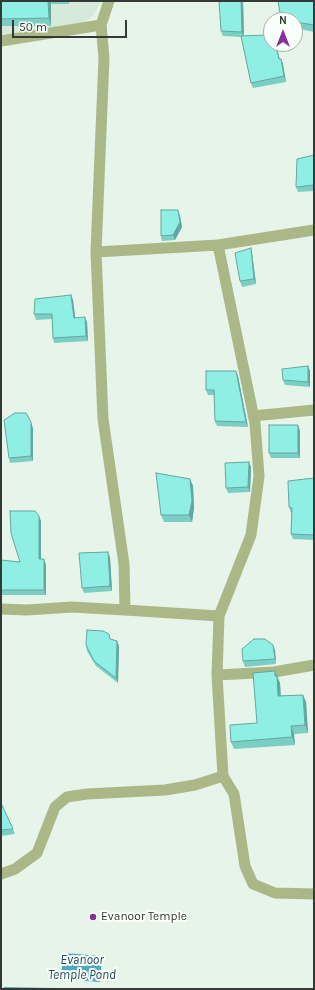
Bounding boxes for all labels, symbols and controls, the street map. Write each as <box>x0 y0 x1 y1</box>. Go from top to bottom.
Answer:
scale bar <box>14 12 129 38</box>
north arrow <box>263 12 303 52</box>
text: N <box>279 14 287 27</box>
text: 50 m <box>19 20 47 34</box>
place label: Evanoor Temple <box>101 910 187 924</box>
marker: Evanoor Temple <box>88 912 98 922</box>
water label: Evanoor Temple Pond <box>48 952 116 983</box>

